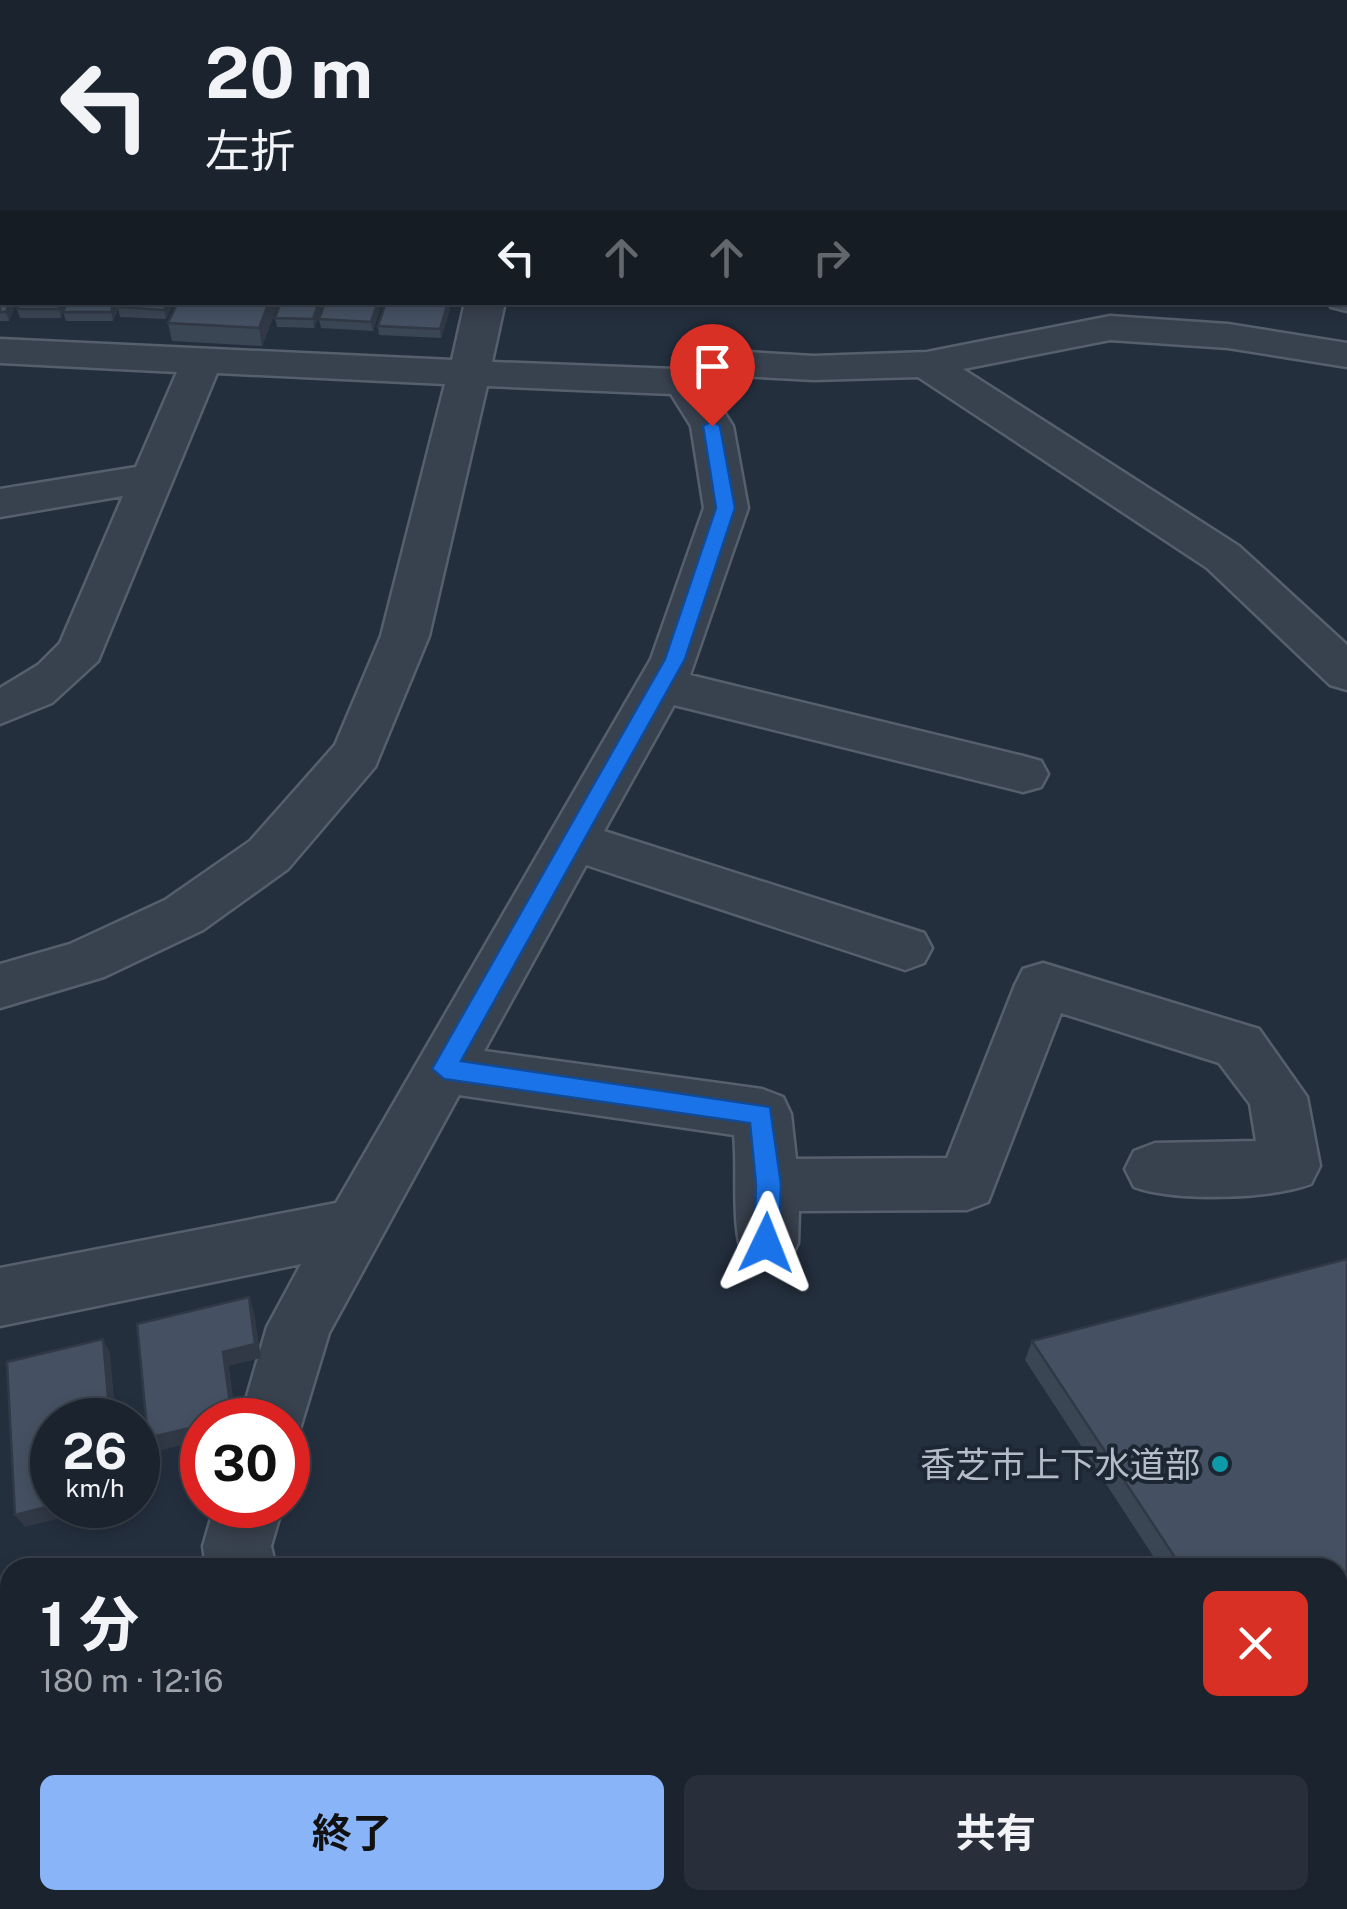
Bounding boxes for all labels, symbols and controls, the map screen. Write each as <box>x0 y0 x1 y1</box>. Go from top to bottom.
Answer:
text: 20 m <box>205 31 373 114</box>
icon: left <box>40 40 170 170</box>
text: 左折 <box>205 124 295 177</box>
icon: left <box>489 230 544 285</box>
icon: ahead <box>594 230 649 285</box>
icon: ahead <box>699 230 754 285</box>
icon: right <box>804 230 859 285</box>
pin <box>670 324 755 427</box>
icon: arrive <box>685 339 740 394</box>
position arrow <box>714 1191 818 1295</box>
speed limit sign: 30 <box>180 1398 310 1528</box>
text: 26 <box>63 1421 127 1480</box>
place label: 香芝市上下水道部 <box>920 1444 1200 1485</box>
marker: 香芝市上下水道部 <box>1209 1453 1231 1475</box>
text: km/h <box>66 1473 124 1503</box>
text: 1 分 <box>40 1589 139 1660</box>
button: close <box>1203 1591 1308 1696</box>
text: 180 m · 12:16 <box>40 1662 224 1699</box>
button: 終了 <box>40 1775 664 1890</box>
button: 共有 <box>684 1775 1308 1890</box>

